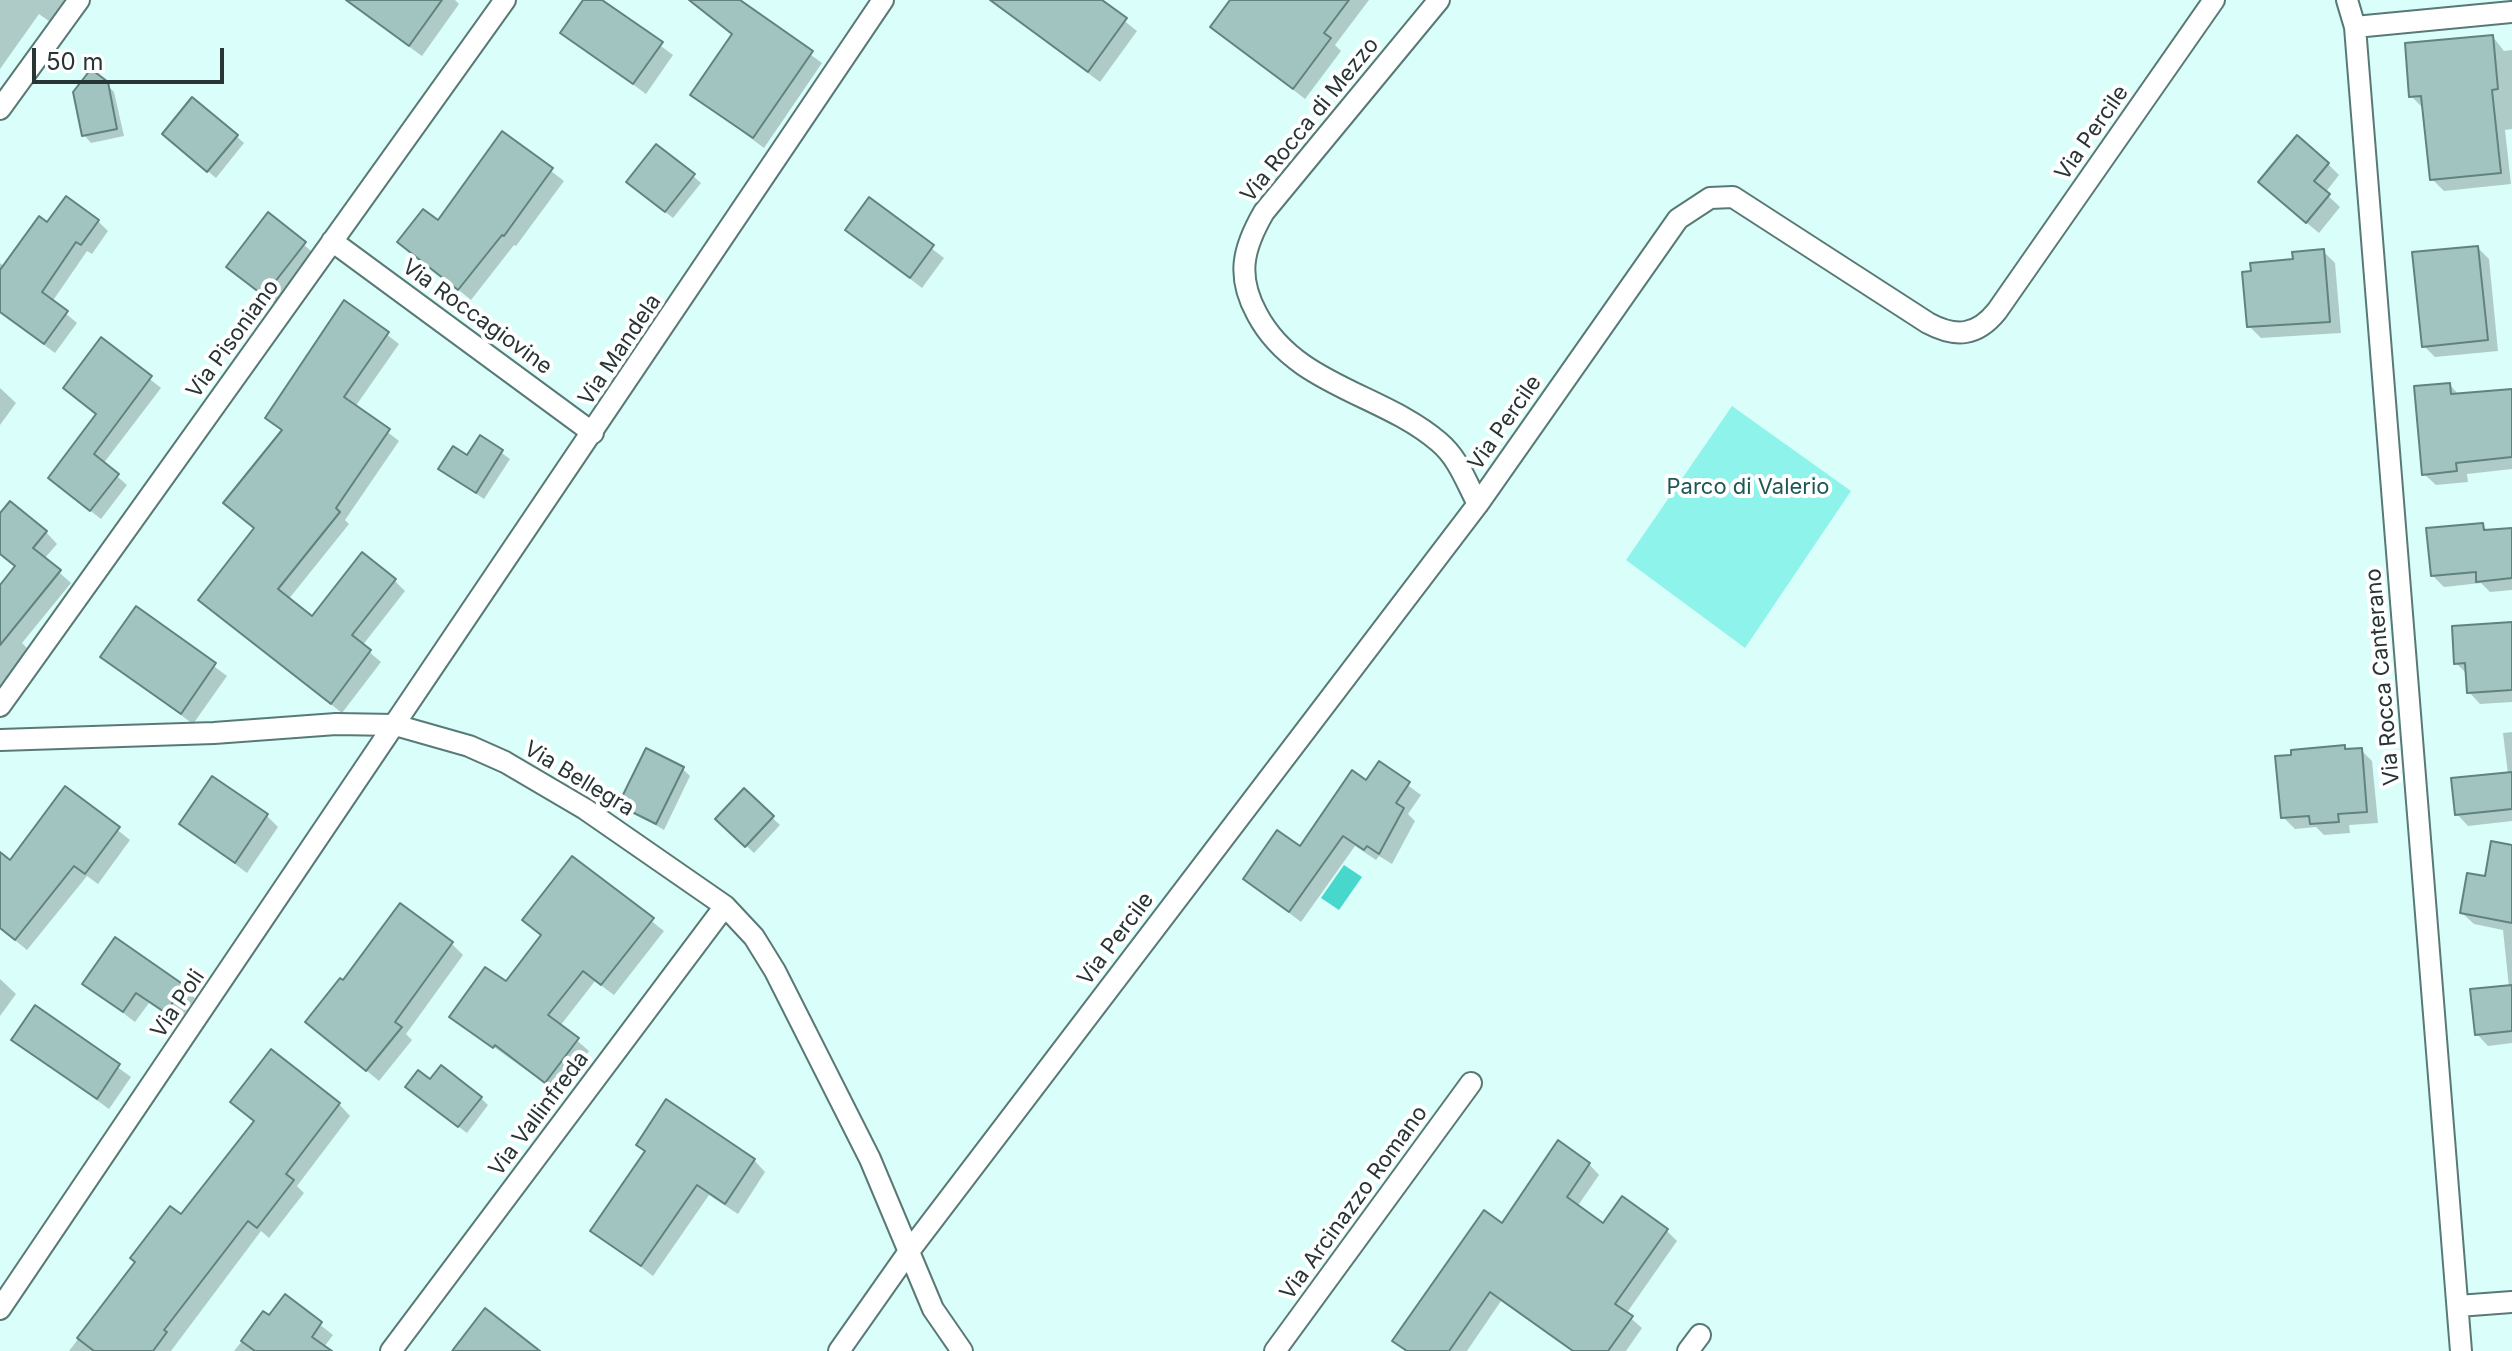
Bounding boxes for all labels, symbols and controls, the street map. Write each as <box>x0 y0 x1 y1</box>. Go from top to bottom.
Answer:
scale bar <box>36 32 228 82</box>
street label: Via Rocca di Mezzo <box>1235 32 1385 208</box>
text: 50 m <box>46 47 104 76</box>
street label: Via Percile <box>2050 80 2134 186</box>
street label: Via Roccagiovine <box>397 254 557 380</box>
street label: Via Pisoniano <box>181 275 285 403</box>
street label: Via Mandela <box>573 289 667 411</box>
street label: Via Percile <box>1463 370 1547 476</box>
park label: Parco di Valerio <box>1667 474 1829 500</box>
street label: Via Rocca Canterano <box>2360 567 2406 787</box>
street label: Via Bellegra <box>519 736 639 822</box>
street label: Via Percile <box>1072 887 1160 991</box>
street label: Via Poli <box>146 965 210 1043</box>
street label: Via Vallinfreda <box>484 1046 594 1182</box>
street label: Via Arcinazzo Romano <box>1275 1101 1433 1305</box>

